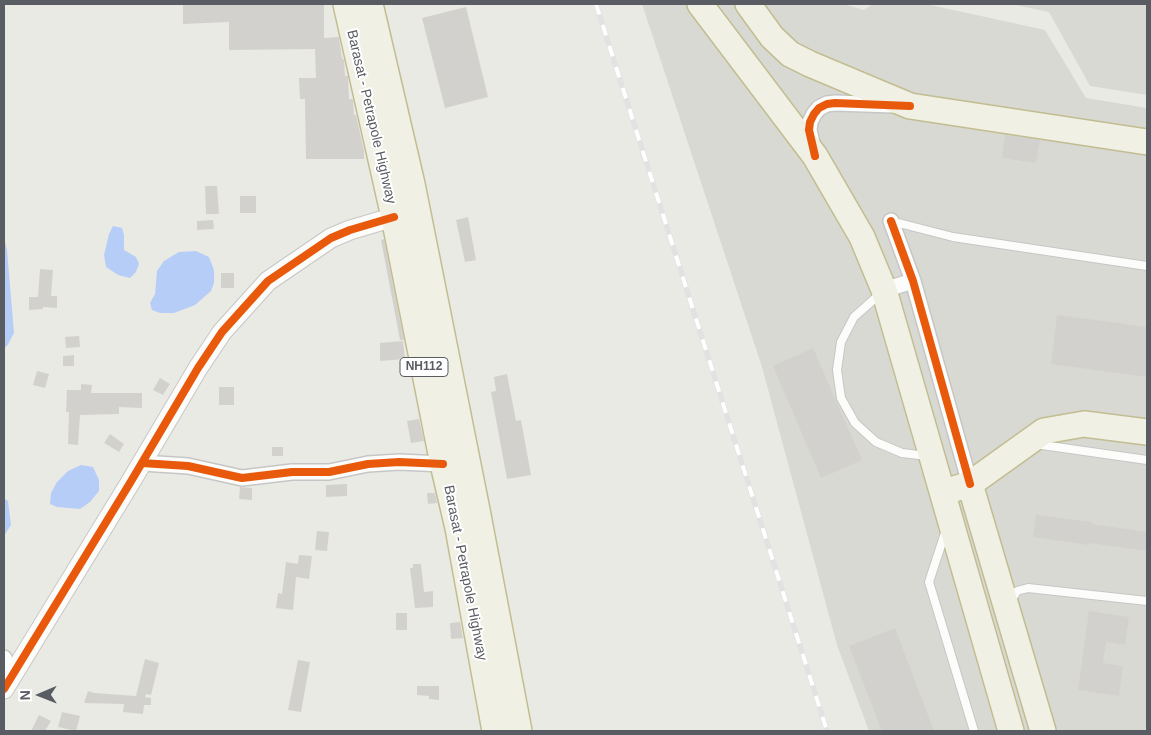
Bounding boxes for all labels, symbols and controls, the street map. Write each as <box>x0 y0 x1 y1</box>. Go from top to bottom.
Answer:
street label: Barasat - Petrapole Highway <box>343 28 399 206</box>
road number: NH112 <box>400 358 448 377</box>
street label: Barasat - Petrapole Highway <box>440 484 490 662</box>
north arrow <box>15 670 65 720</box>
text: N <box>17 690 33 700</box>

